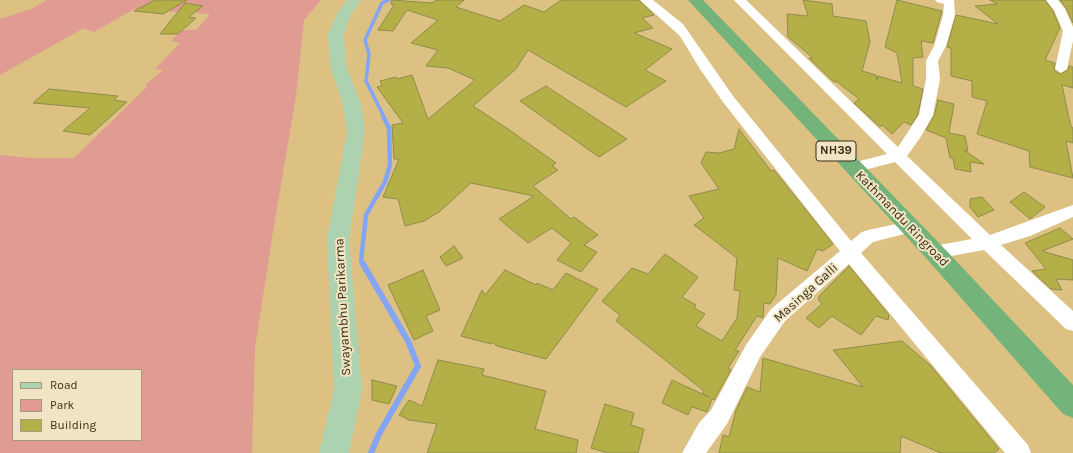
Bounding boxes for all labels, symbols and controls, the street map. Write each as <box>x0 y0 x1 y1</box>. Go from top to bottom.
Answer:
road number: NH39 <box>816 141 856 161</box>
street label: Kathmandu Ringroad <box>852 168 952 270</box>
street label: Swayambhu Parikarma <box>332 238 354 376</box>
street label: Masinga Galli <box>771 260 841 326</box>
legend <box>12 369 142 441</box>
text: Road <box>50 378 78 392</box>
text: Park <box>50 398 74 412</box>
text: Building <box>50 418 96 432</box>

